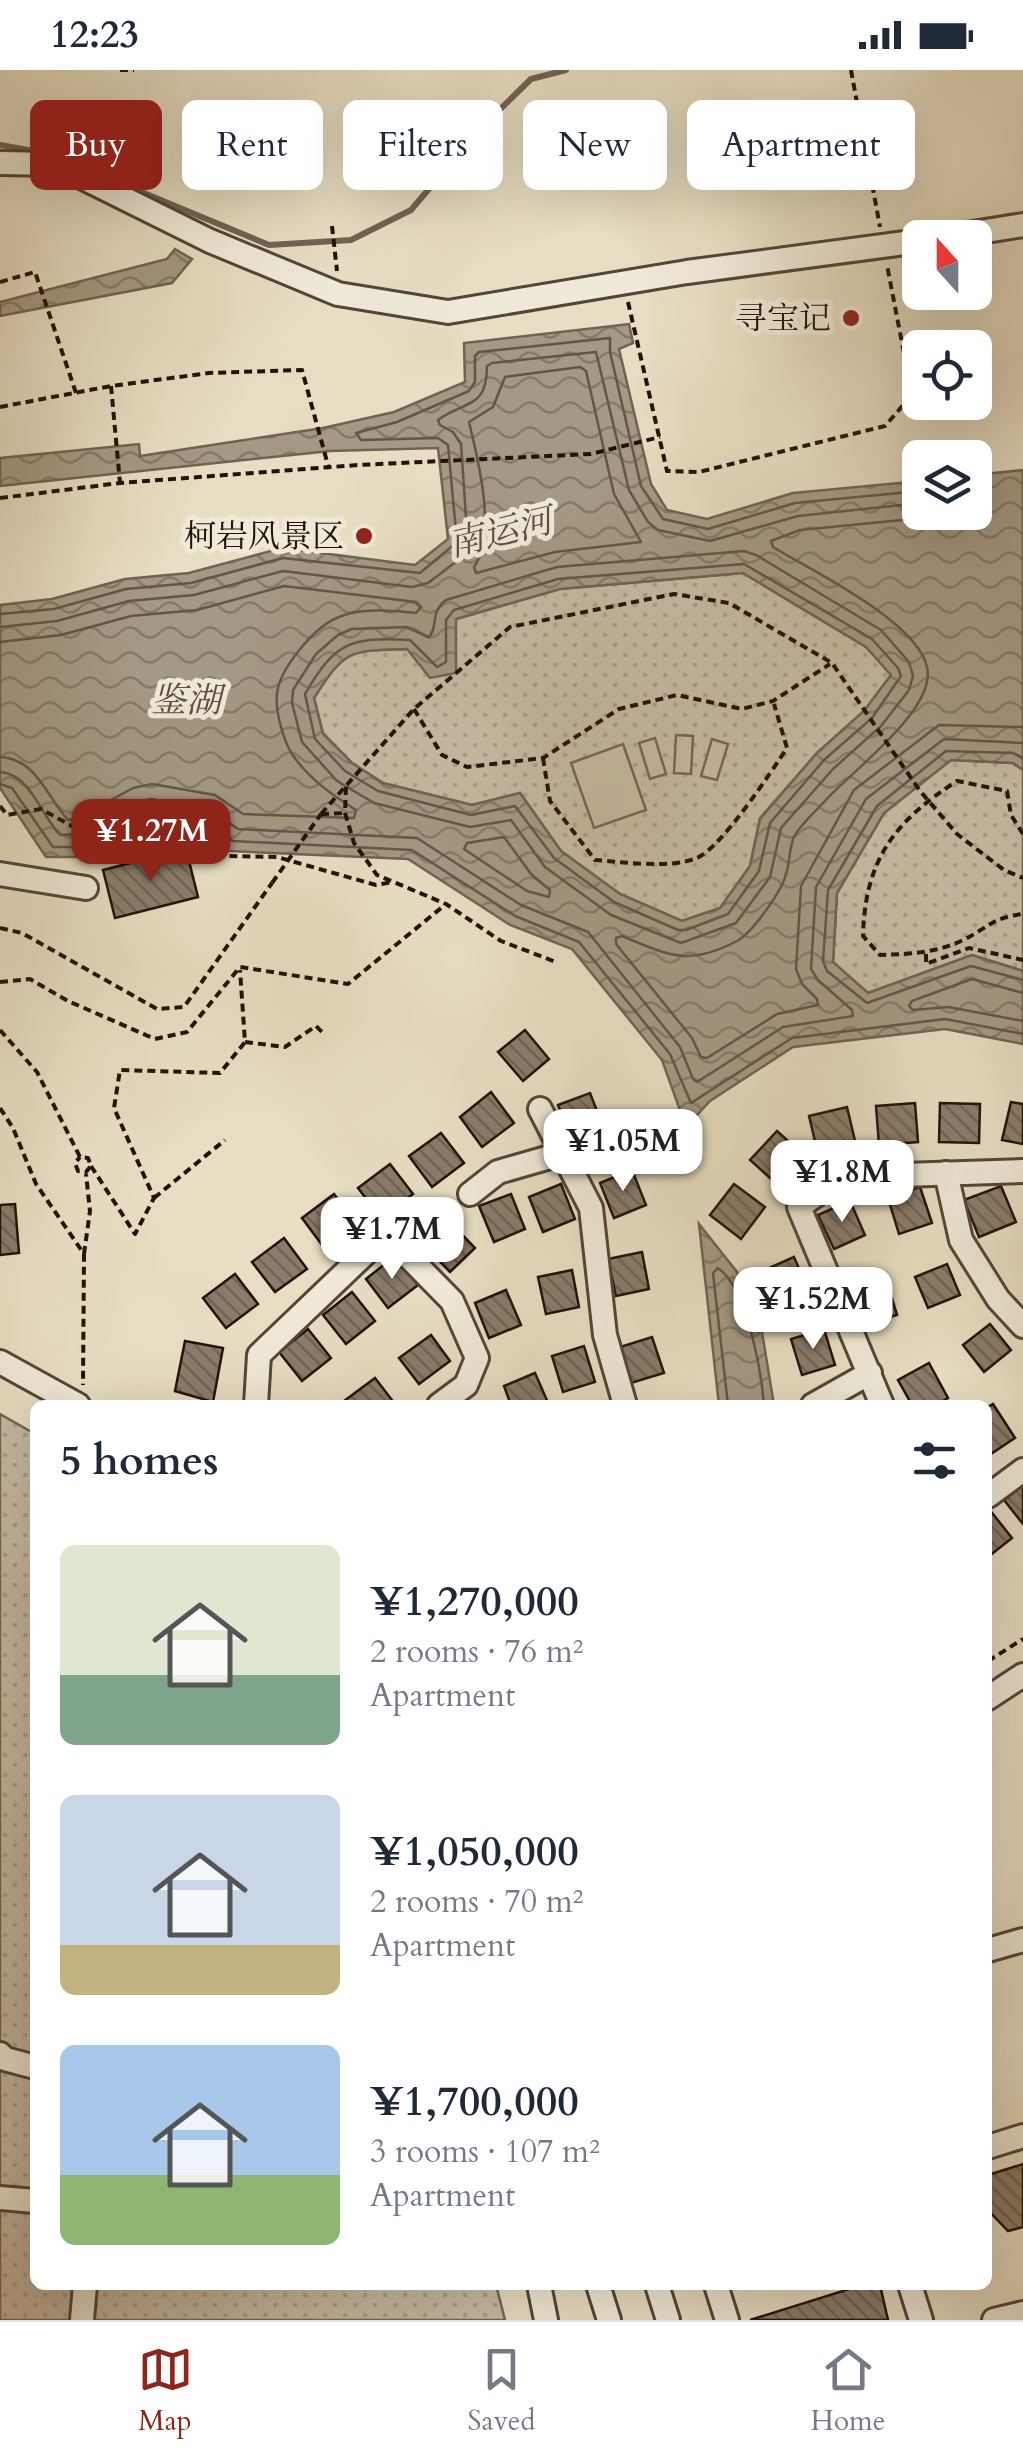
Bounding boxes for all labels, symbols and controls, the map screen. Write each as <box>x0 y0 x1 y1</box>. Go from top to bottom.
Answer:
text: 12:23 <box>50 9 139 61</box>
chip: Buy <box>30 100 162 190</box>
chip: Rent <box>182 100 323 190</box>
chip: Filters <box>343 100 503 190</box>
chip: New <box>523 100 667 190</box>
chip: Apartment <box>687 100 915 190</box>
north arrow <box>902 220 992 310</box>
map controls <box>902 220 992 530</box>
place label: 寻宝记 <box>735 297 831 341</box>
marker: 寻宝记 <box>840 307 862 329</box>
button: locate <box>902 330 992 420</box>
button: layers <box>902 440 992 530</box>
water label: 南运河 <box>443 496 563 569</box>
place label: 柯岩风景区 <box>184 515 344 559</box>
marker: 柯岩风景区 <box>353 525 375 547</box>
water label: 鉴湖 <box>151 677 227 725</box>
pin: ¥1.27M <box>70 799 232 884</box>
text: ¥1.27M <box>93 809 209 853</box>
pin: ¥1.05M <box>542 1109 704 1194</box>
text: ¥1.05M <box>565 1119 681 1163</box>
pin: ¥1.8M <box>772 1140 912 1225</box>
text: ¥1.8M <box>793 1150 891 1194</box>
pin: ¥1.7M <box>322 1197 462 1282</box>
text: ¥1.7M <box>343 1207 441 1251</box>
pin: ¥1.52M <box>732 1267 894 1352</box>
text: ¥1.52M <box>755 1277 871 1321</box>
text: 5 homes <box>60 1432 218 1489</box>
icon: filters <box>907 1433 962 1488</box>
text: ¥1,270,000 <box>370 1573 579 1630</box>
icon: home <box>140 1585 260 1705</box>
text: 2 rooms · 76 m² <box>370 1630 583 1674</box>
text: Apartment <box>370 1674 515 1718</box>
text: ¥1,050,000 <box>370 1823 579 1880</box>
icon: home <box>140 1835 260 1955</box>
text: 2 rooms · 70 m² <box>370 1880 583 1924</box>
text: Apartment <box>370 1924 515 1968</box>
text: ¥1,700,000 <box>370 2073 579 2130</box>
icon: home <box>140 2085 260 2205</box>
text: 3 rooms · 107 m² <box>370 2130 600 2174</box>
text: Apartment <box>370 2174 515 2218</box>
tab: Map <box>138 2342 193 2440</box>
tab: Saved <box>468 2342 535 2440</box>
tab: Home <box>811 2342 885 2440</box>

